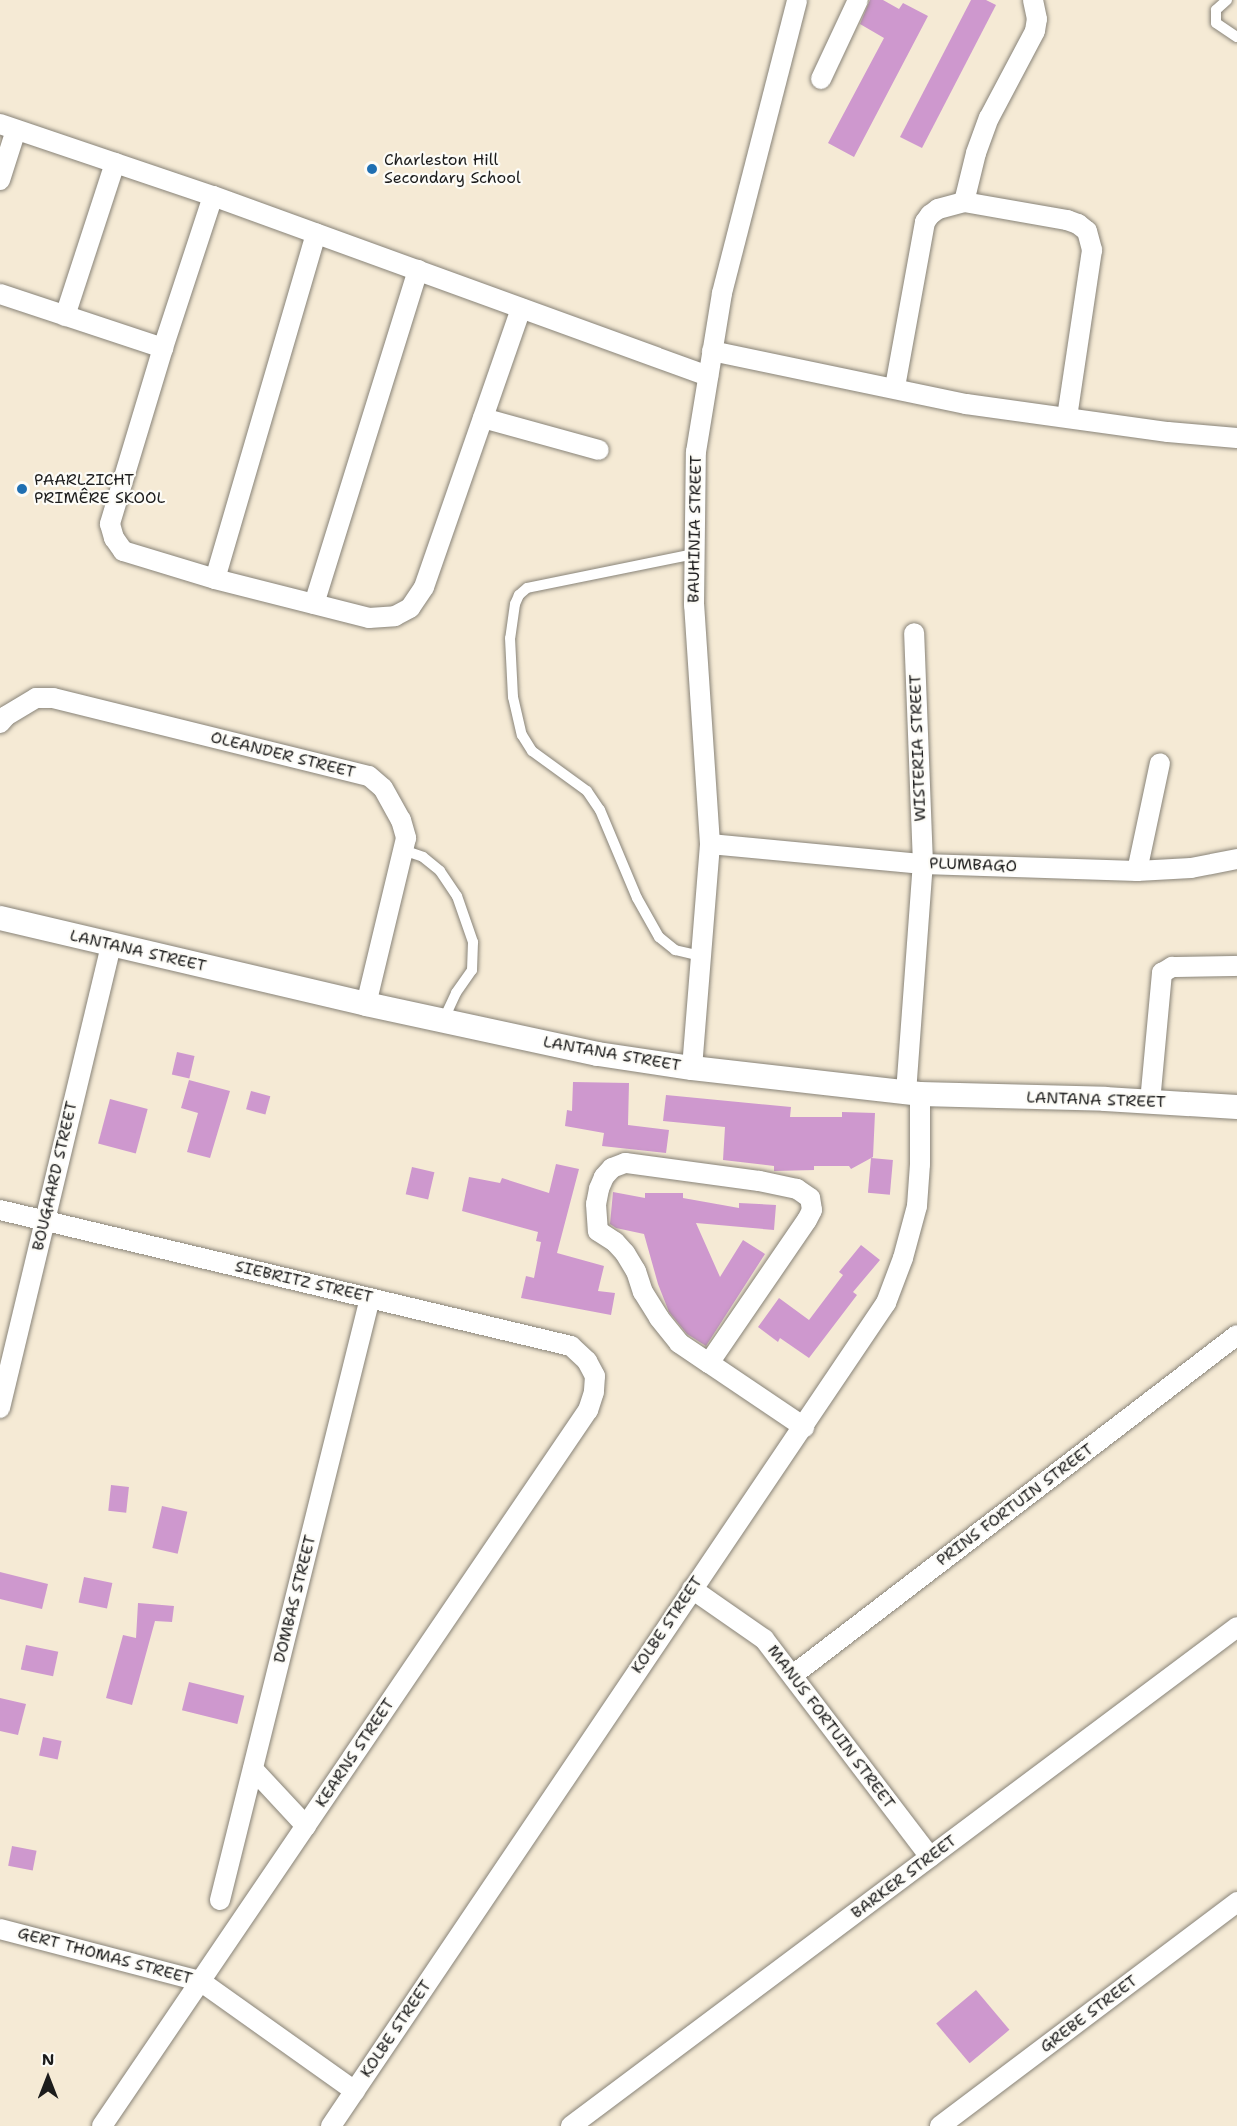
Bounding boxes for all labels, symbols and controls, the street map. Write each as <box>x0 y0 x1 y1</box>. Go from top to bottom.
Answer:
place label: Charleston Hill Secondary School <box>384 150 521 188</box>
marker: Charleston Hill Secondary School <box>365 162 379 176</box>
street label: BAUHINIA STREET <box>684 455 706 603</box>
place label: PAARLZICHT PRIMÊRE SKOOL <box>34 470 165 508</box>
marker: PAARLZICHT PRIMÊRE SKOOL <box>15 482 29 496</box>
street label: WISTERIA STREET <box>906 674 930 822</box>
street label: OLEANDER STREET <box>209 728 357 782</box>
street label: PLUMBAGO <box>929 854 1017 876</box>
street label: LANTANA STREET <box>68 926 208 976</box>
street label: LANTANA STREET <box>542 1032 682 1076</box>
street label: LANTANA STREET <box>1026 1088 1166 1112</box>
street label: BOUGAARD STREET <box>28 1099 82 1253</box>
street label: SIEBRITZ STREET <box>233 1257 375 1307</box>
street label: PRINS FORTUIN STREET <box>933 1440 1097 1570</box>
street label: DOMBAS STREET <box>270 1533 320 1665</box>
street label: KOLBE STREET <box>627 1573 707 1677</box>
street label: MANUS FORTUIN STREET <box>763 1641 899 1813</box>
street label: KEARNS STREET <box>312 1695 398 1811</box>
street label: BARKER STREET <box>848 1831 960 1923</box>
street label: GERT THOMAS STREET <box>15 1923 195 1989</box>
street label: GREBE STREET <box>1037 1971 1141 2057</box>
street label: KOLBE STREET <box>356 1977 436 2081</box>
north arrow <box>18 2048 78 2108</box>
text: N <box>42 2049 54 2070</box>

